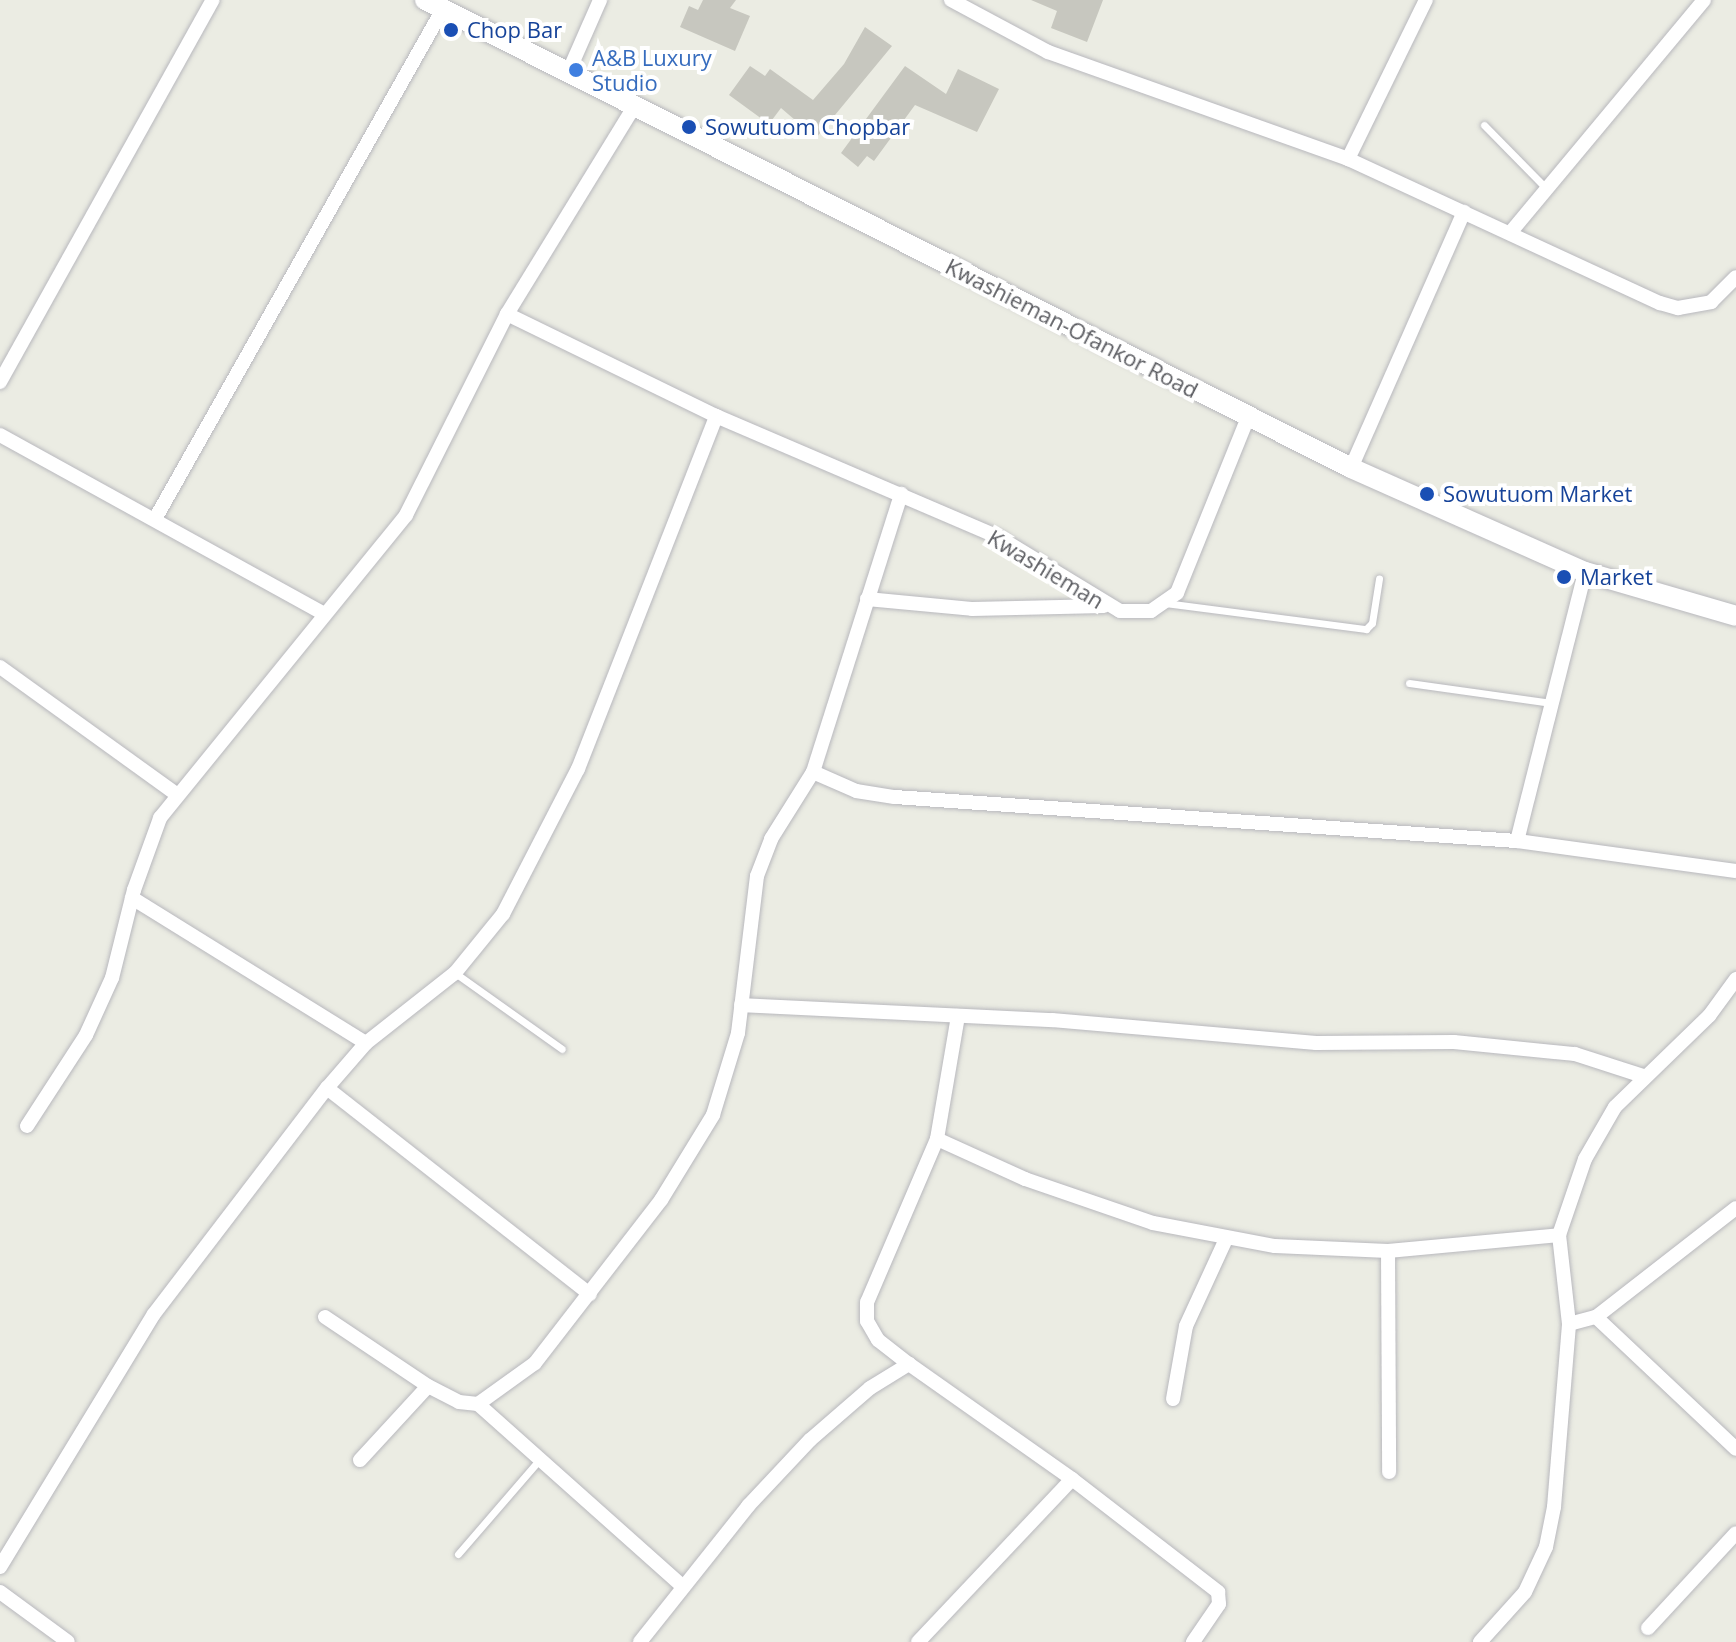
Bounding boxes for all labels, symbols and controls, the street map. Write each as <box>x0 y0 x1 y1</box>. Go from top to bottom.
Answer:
place label: Chop Bar <box>467 17 562 43</box>
marker: Chop Bar <box>442 21 460 39</box>
place label: A&B Luxury Studio <box>592 44 712 96</box>
marker: A&B Luxury Studio <box>567 61 585 79</box>
place label: Sowutuom Chopbar <box>705 114 910 140</box>
marker: Sowutuom Chopbar <box>680 118 698 136</box>
street label: Kwashieman-Ofankor Road <box>941 253 1203 403</box>
place label: Sowutuom Market <box>1443 481 1632 507</box>
marker: Sowutuom Market <box>1418 485 1436 503</box>
street label: Kwashieman <box>983 524 1109 614</box>
place label: Market <box>1580 564 1653 590</box>
marker: Market <box>1555 568 1573 586</box>

